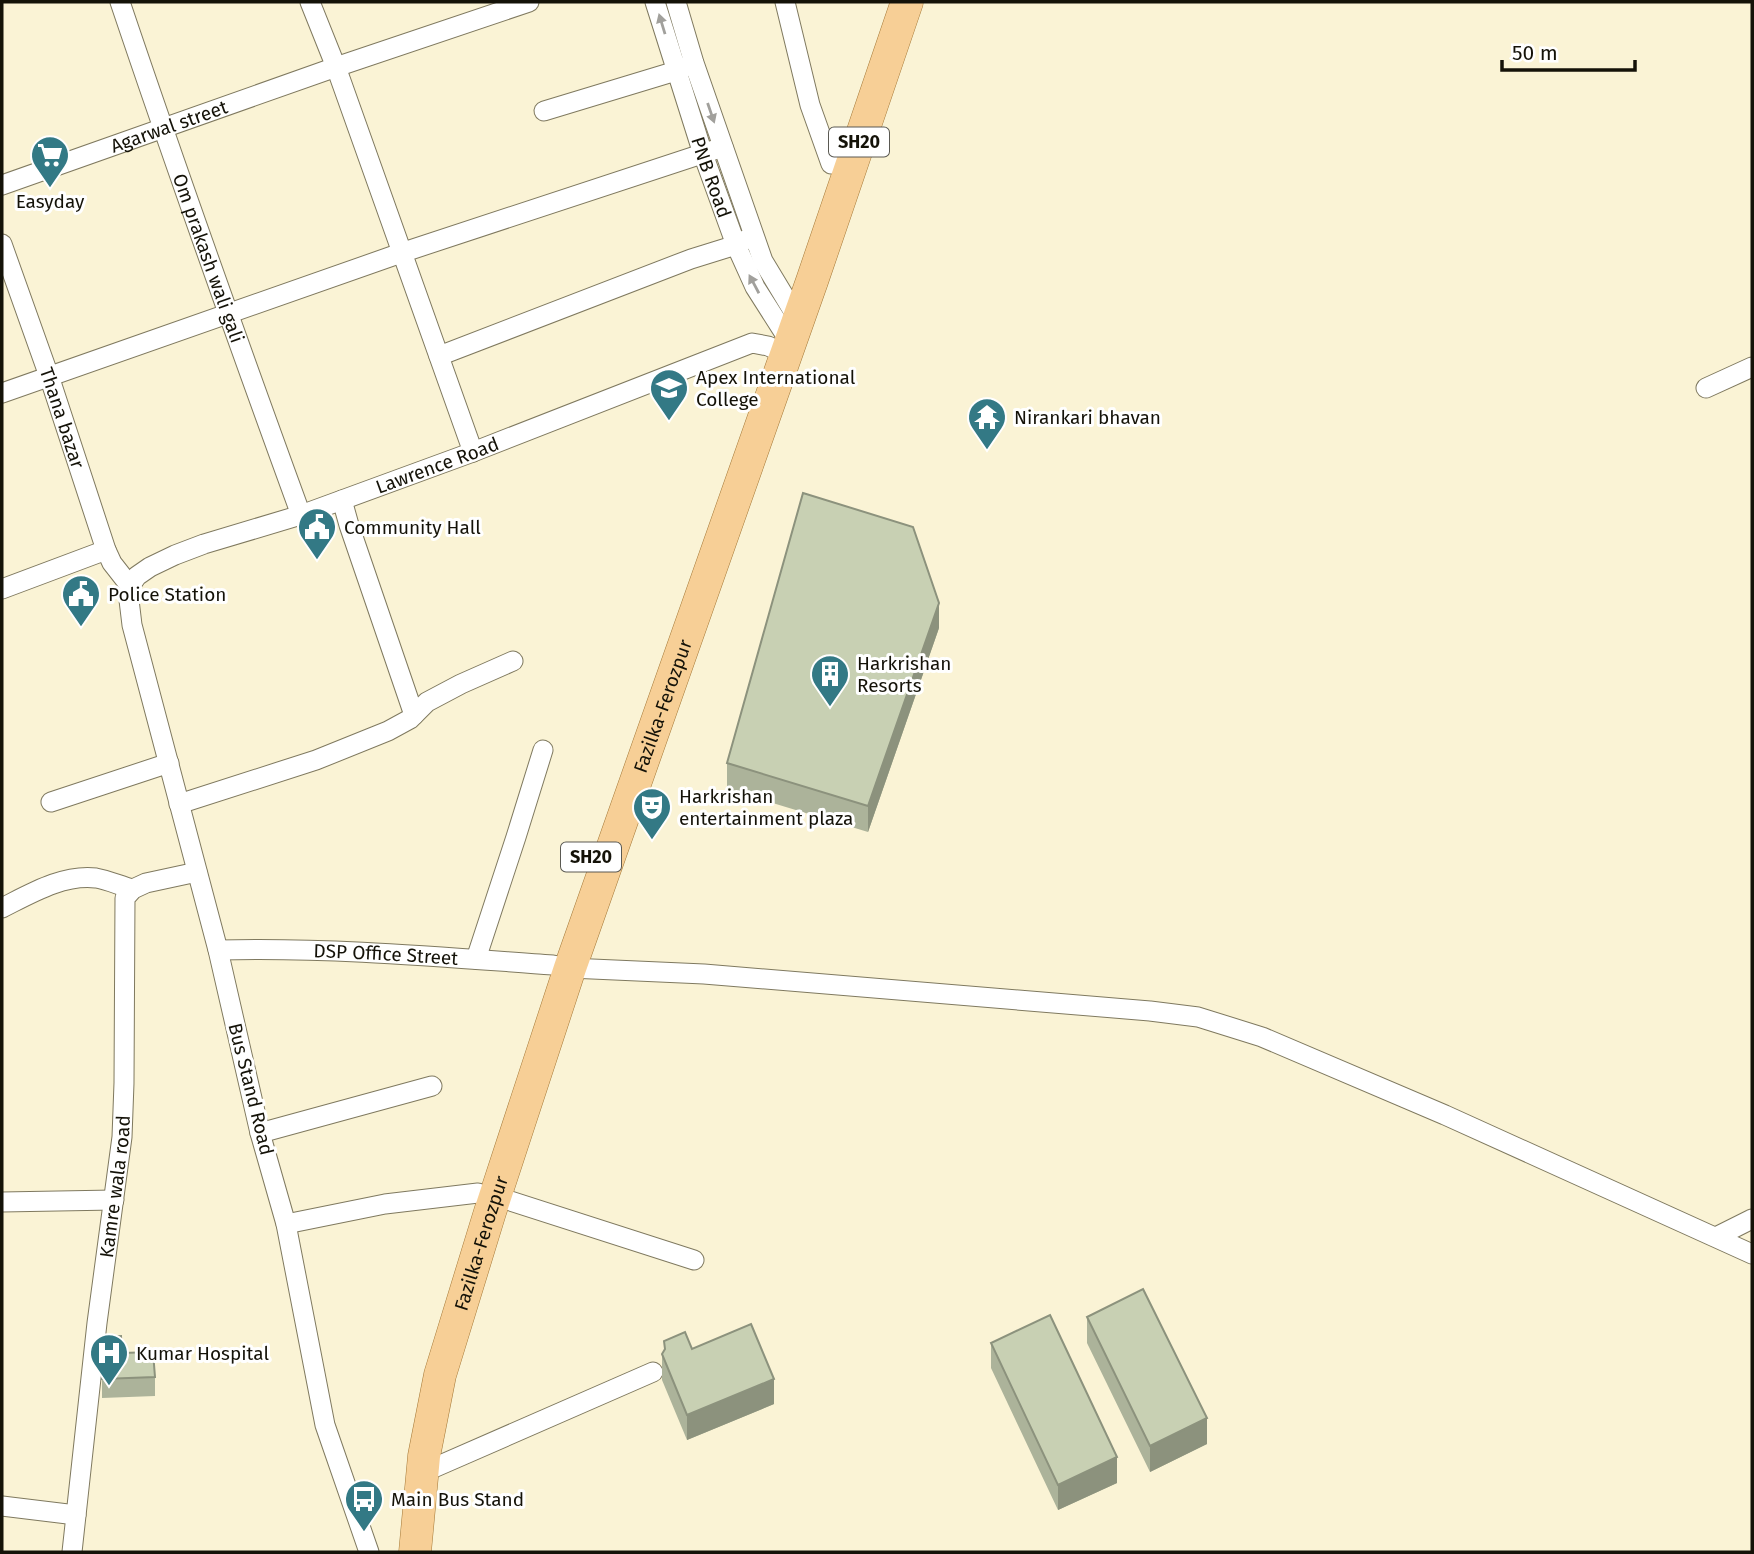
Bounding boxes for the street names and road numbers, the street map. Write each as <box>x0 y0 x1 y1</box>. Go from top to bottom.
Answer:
street label: Agarwal street <box>107 95 231 157</box>
road number: SH20 <box>829 127 889 156</box>
street label: PNB Road <box>687 134 737 221</box>
street label: Om prakash wali gali <box>168 171 249 346</box>
street label: Thana bazar <box>35 364 90 472</box>
street label: Lawrence Road <box>372 432 502 498</box>
street label: Fazilka-Ferozpur <box>628 636 697 776</box>
road number: SH20 <box>561 842 621 872</box>
street label: DSP Office Street <box>313 939 459 970</box>
street label: Bus Stand Road <box>223 1021 279 1157</box>
street label: Kamre wala road <box>94 1115 134 1259</box>
street label: Fazilka-Ferozpur <box>449 1172 513 1313</box>

